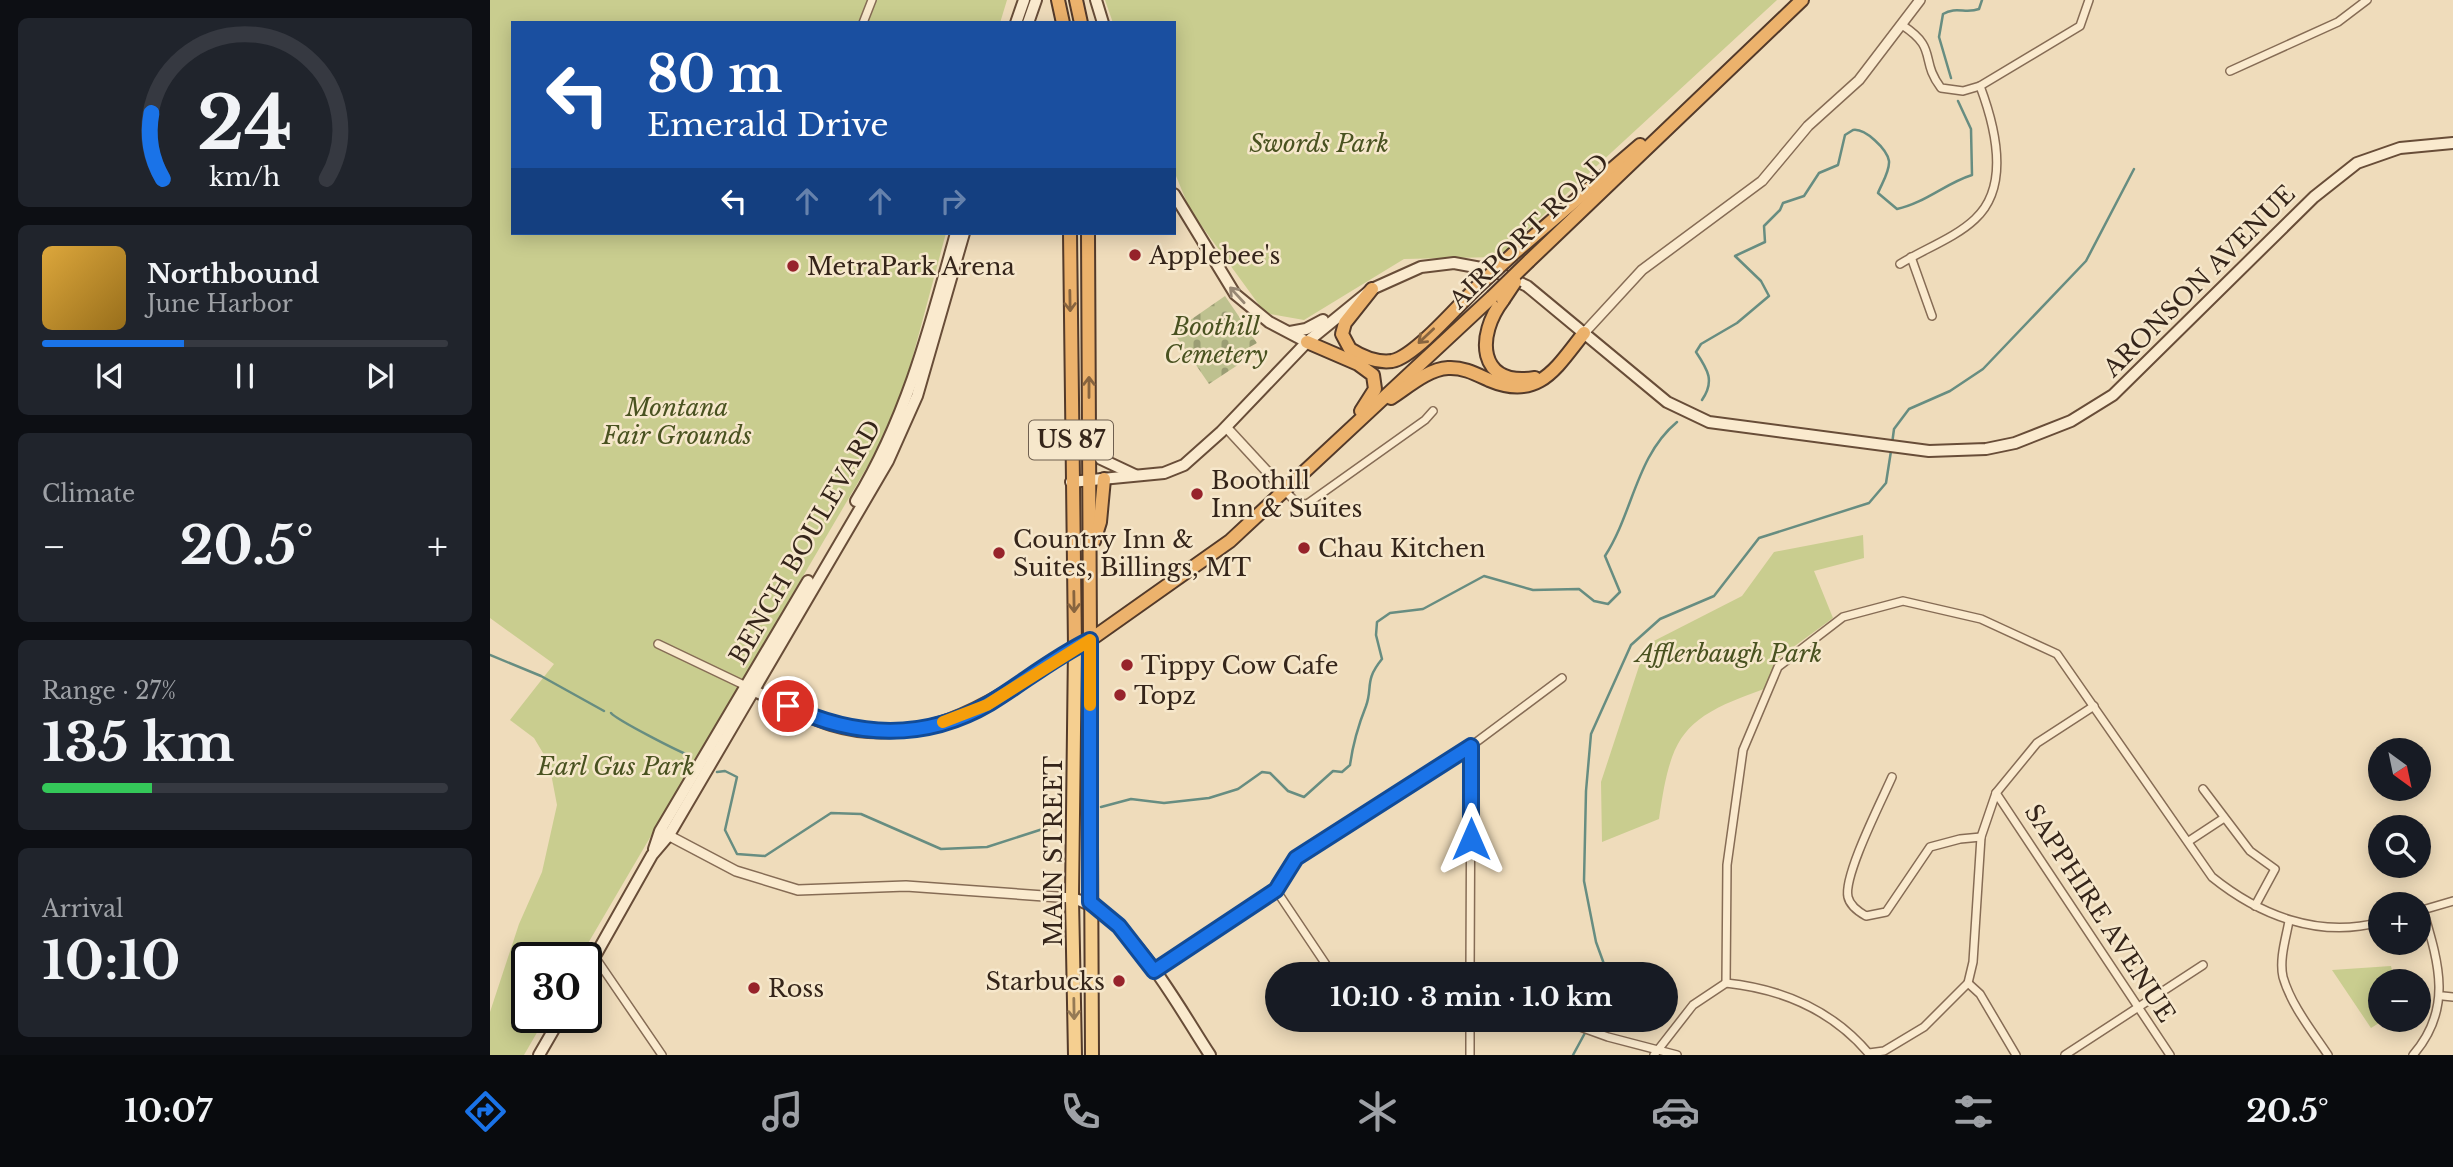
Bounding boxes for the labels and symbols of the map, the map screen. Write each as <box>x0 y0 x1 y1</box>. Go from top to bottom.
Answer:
park label: Swords Park <box>1249 129 1389 158</box>
street label: AIRPORT ROAD <box>1443 148 1615 315</box>
street label: ARONSON AVENUE <box>2096 179 2301 384</box>
place label: Applebee's <box>1148 241 1280 270</box>
marker: Applebee's <box>1127 247 1143 263</box>
place label: MetraPark Arena <box>807 252 1015 281</box>
marker: MetraPark Arena <box>785 258 801 274</box>
one-way arrow <box>1229 286 1245 304</box>
one-way arrow <box>1063 289 1077 312</box>
park label: Boothill Cemetery <box>1164 312 1268 369</box>
one-way arrow <box>1417 328 1435 344</box>
one-way arrow <box>1082 376 1096 399</box>
park label: Montana Fair Grounds <box>601 393 752 450</box>
street label: BENCH BOULEVARD <box>723 415 887 669</box>
road number: US 87 <box>1029 420 1113 460</box>
place label: Boothill Inn & Suites <box>1211 466 1362 523</box>
marker: Boothill Inn & Suites <box>1189 486 1205 502</box>
place label: Country Inn & Suites, Billings, MT <box>1013 525 1251 582</box>
place label: Chau Kitchen <box>1318 534 1486 563</box>
marker: Chau Kitchen <box>1296 540 1312 556</box>
marker: Country Inn & Suites, Billings, MT <box>991 545 1007 561</box>
one-way arrow <box>1068 590 1081 613</box>
park label: Afflerbaugh Park <box>1633 639 1822 668</box>
place label: Tippy Cow Cafe <box>1141 651 1338 680</box>
marker: Tippy Cow Cafe <box>1119 657 1135 673</box>
pin <box>758 676 818 736</box>
place label: Topz <box>1134 681 1196 710</box>
marker: Topz <box>1112 687 1128 703</box>
north arrow <box>2368 738 2431 802</box>
park label: Earl Gus Park <box>536 752 695 781</box>
street label: MAIN STREET <box>1039 756 1068 946</box>
street label: SAPPHIRE AVENUE <box>2019 799 2181 1027</box>
position arrow <box>1434 802 1508 876</box>
speed limit sign: 30 <box>511 942 602 1033</box>
place label: Starbucks <box>986 967 1105 996</box>
marker: Starbucks <box>1111 973 1127 989</box>
place label: Ross <box>768 974 824 1003</box>
marker: Ross <box>746 980 762 996</box>
one-way arrow <box>1067 997 1081 1020</box>

